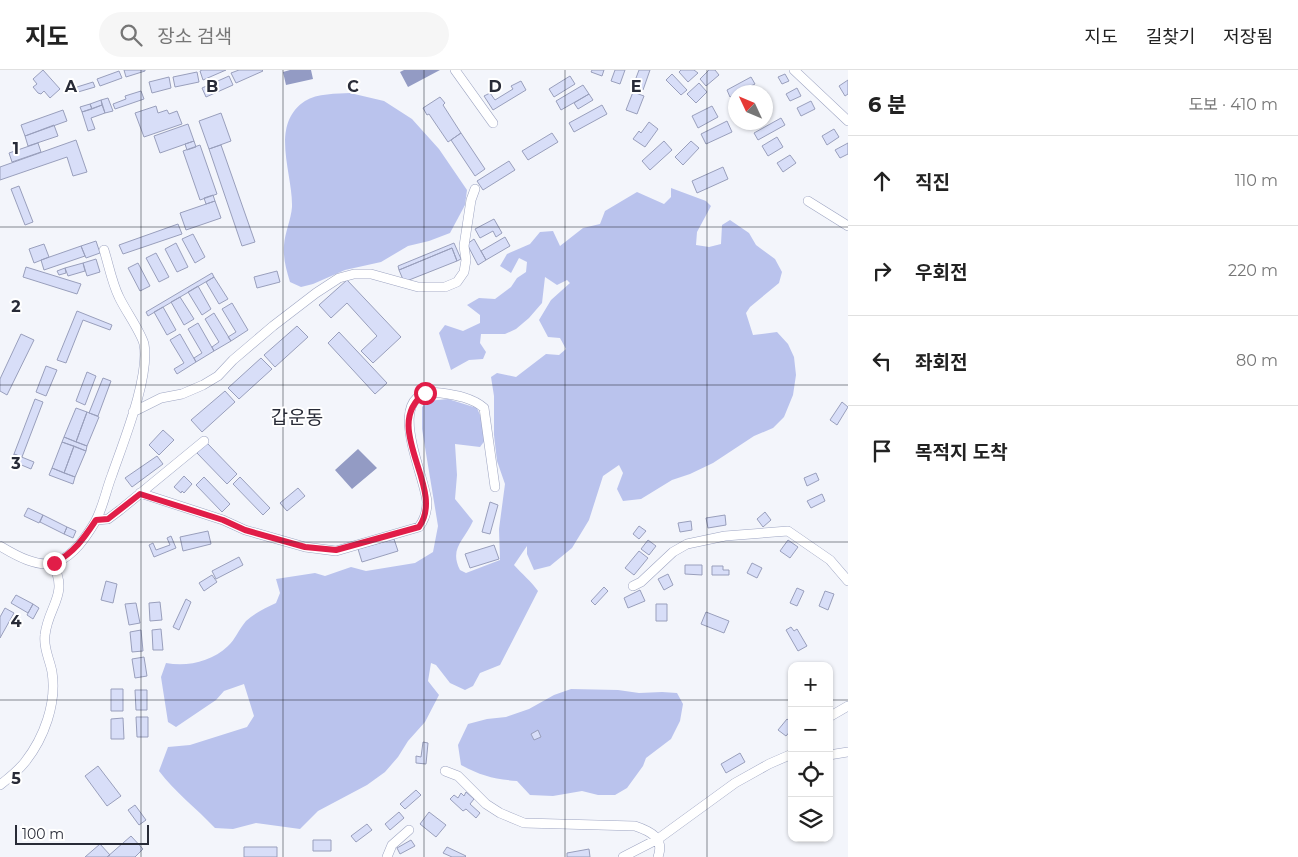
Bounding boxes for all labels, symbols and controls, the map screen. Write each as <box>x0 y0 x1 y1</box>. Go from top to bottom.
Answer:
search box <box>99 12 449 57</box>
icon: search <box>117 21 145 49</box>
text: 지도 <box>25 22 69 51</box>
text: 장소 검색 <box>157 25 232 48</box>
text: 지도 <box>1085 26 1118 48</box>
text: 길찾기 <box>1146 26 1195 48</box>
text: 저장됨 <box>1223 26 1273 48</box>
text: A <box>64 77 78 96</box>
text: B <box>206 77 218 96</box>
text: C <box>347 77 359 96</box>
text: D <box>488 77 502 96</box>
text: E <box>631 77 641 96</box>
north arrow <box>728 85 773 130</box>
text: 6 분 <box>868 92 907 117</box>
text: 도보 · 410 m <box>1188 95 1278 114</box>
text: 1 <box>13 139 19 158</box>
icon: ahead <box>868 167 896 195</box>
text: 직진 <box>915 171 950 194</box>
text: 110 m <box>1235 171 1278 190</box>
icon: right <box>868 257 896 285</box>
text: 우회전 <box>915 261 967 284</box>
text: 220 m <box>1228 261 1278 280</box>
text: 2 <box>11 297 21 316</box>
icon: left <box>868 347 896 375</box>
text: 좌회전 <box>915 351 967 374</box>
text: 80 m <box>1236 351 1278 370</box>
route start <box>414 382 437 405</box>
district label: 갑운동 <box>271 406 323 429</box>
icon: arrive <box>868 437 896 465</box>
text: 목적지 도착 <box>915 441 1008 464</box>
text: 3 <box>10 454 21 473</box>
route end <box>43 552 66 575</box>
text: 4 <box>10 612 22 631</box>
map controls <box>788 662 833 842</box>
button: + <box>788 662 833 707</box>
button: − <box>788 707 833 752</box>
button: locate <box>788 752 833 797</box>
text: 5 <box>11 769 21 788</box>
button: layers <box>788 797 833 842</box>
scale bar <box>15 822 149 845</box>
text: 100 m <box>22 825 64 843</box>

